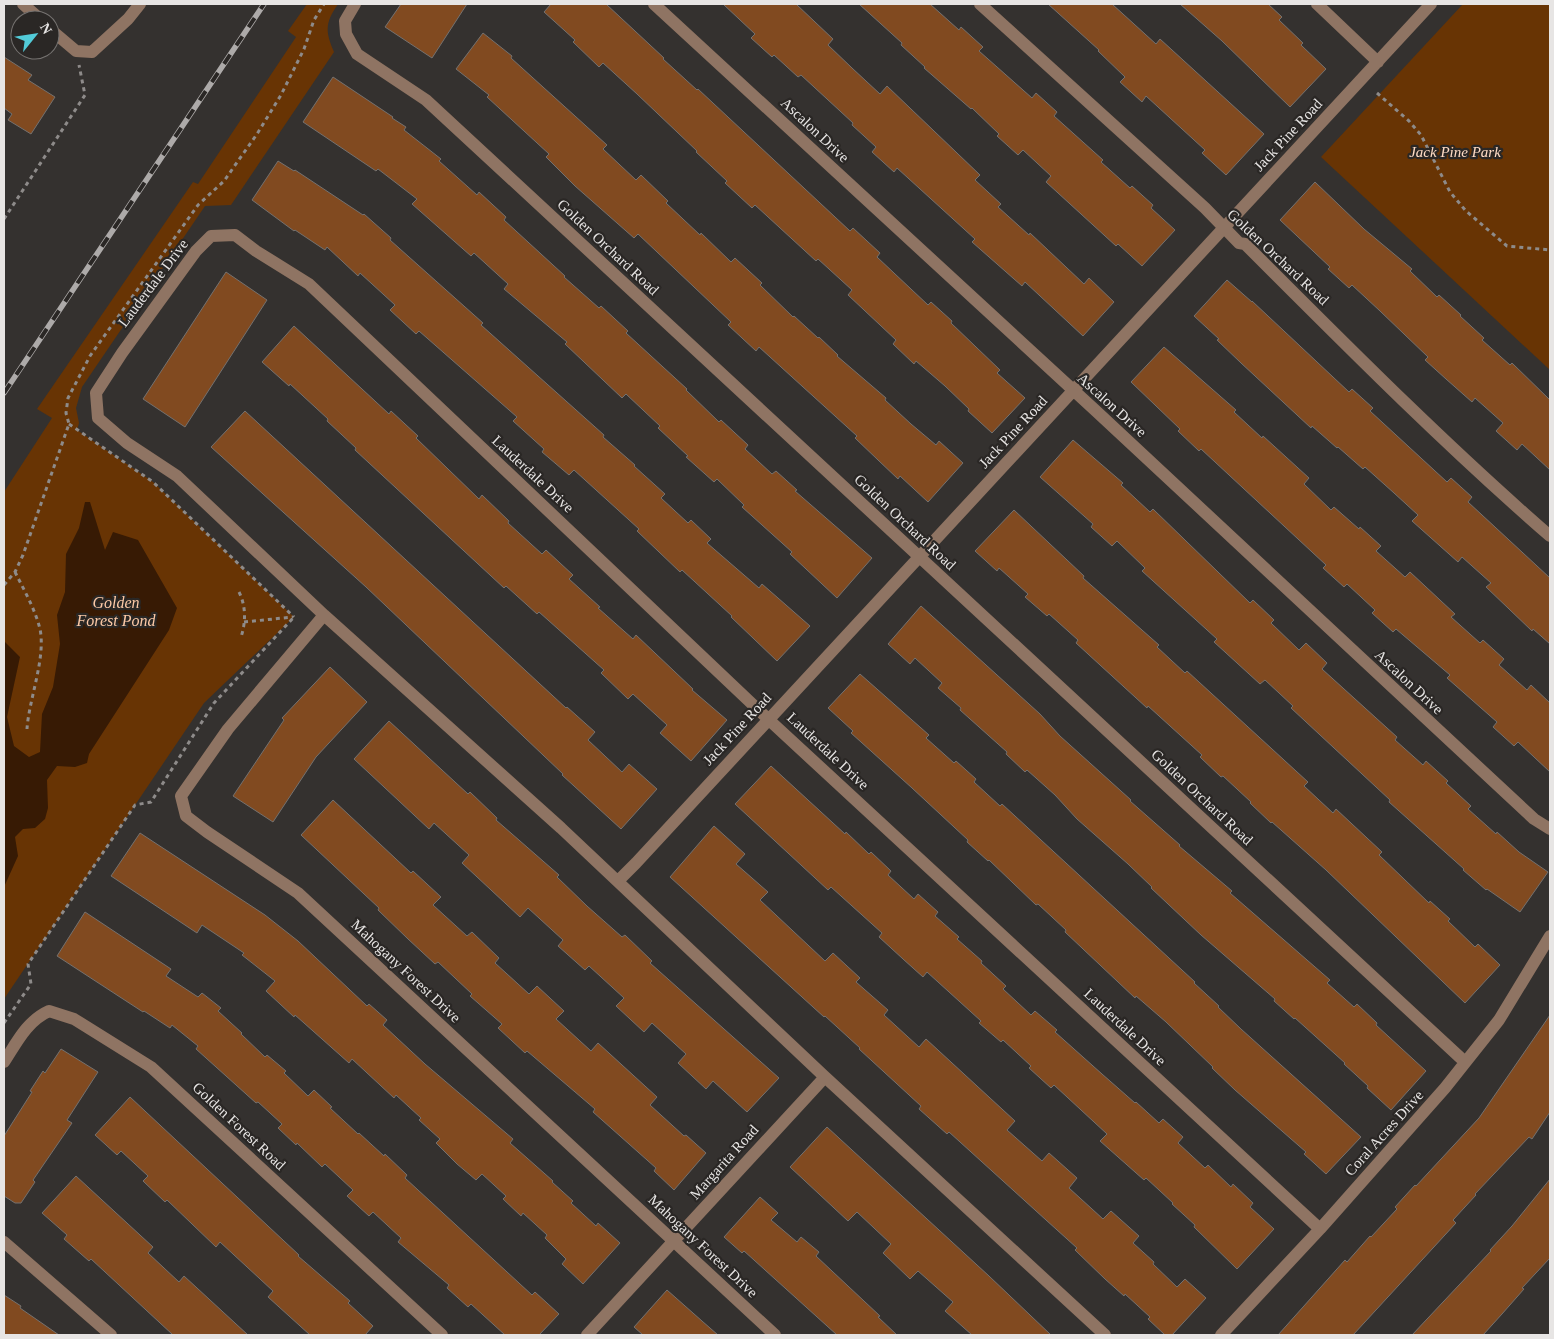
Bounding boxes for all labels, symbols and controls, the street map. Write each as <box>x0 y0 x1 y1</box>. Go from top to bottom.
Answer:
north arrow <box>10 10 60 60</box>
text: N <box>37 21 55 37</box>
street label: Ascalon Drive <box>778 94 853 166</box>
street label: Jack Pine Road <box>1251 95 1326 174</box>
park label: Jack Pine Park <box>1409 144 1501 160</box>
street label: Golden Orchard Road <box>554 196 662 298</box>
street label: Golden Orchard Road <box>1224 206 1332 308</box>
street label: Lauderdale Drive <box>115 236 191 330</box>
street label: Ascalon Drive <box>1074 370 1150 440</box>
street label: Jack Pine Road <box>976 392 1051 471</box>
street label: Lauderdale Drive <box>489 432 577 516</box>
street label: Golden Orchard Road <box>851 471 959 573</box>
water label: Golden Forest Pond <box>76 594 156 629</box>
street label: Ascalon Drive <box>1372 646 1447 718</box>
street label: Jack Pine Road <box>700 689 775 768</box>
street label: Lauderdale Drive <box>784 709 872 793</box>
street label: Golden Orchard Road <box>1148 746 1256 848</box>
street label: Mahogany Forest Drive <box>348 916 464 1026</box>
street label: Lauderdale Drive <box>1081 985 1169 1069</box>
street label: Golden Forest Road <box>189 1079 289 1173</box>
street label: Coral Acres Drive <box>1342 1087 1427 1179</box>
street label: Margarita Road <box>687 1121 762 1202</box>
street label: Mahogany Forest Drive <box>645 1191 761 1301</box>

